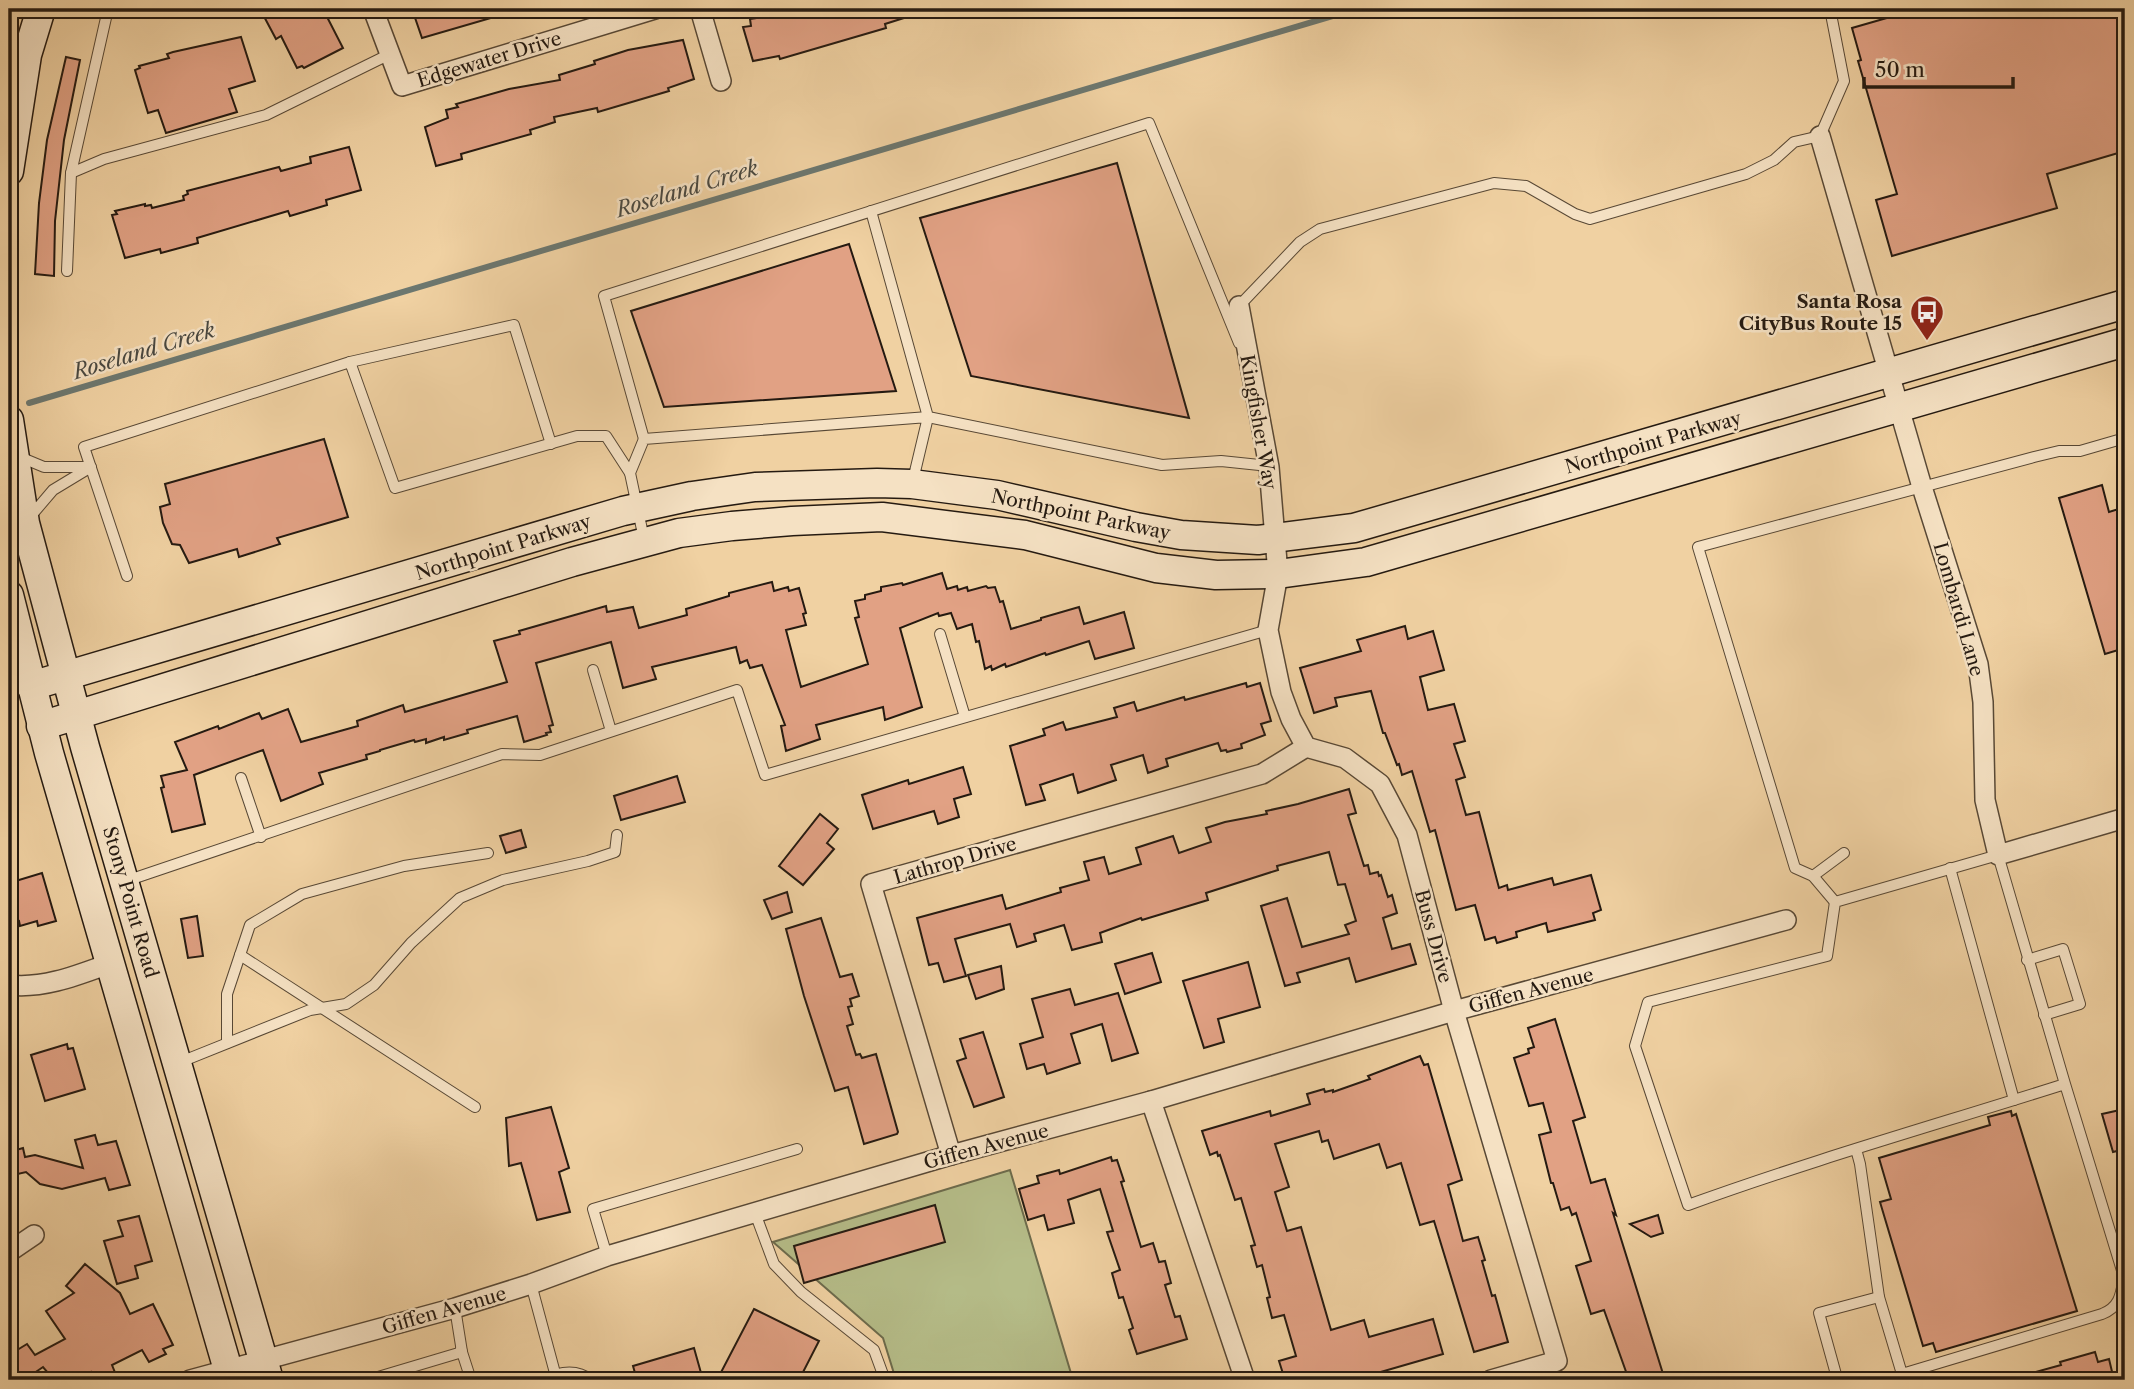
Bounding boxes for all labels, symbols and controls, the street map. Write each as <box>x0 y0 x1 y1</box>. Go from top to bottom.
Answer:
street label: Edgewater Drive <box>414 27 564 92</box>
scale bar <box>1864 46 2013 90</box>
text: 50 m <box>1875 57 1925 82</box>
water label: Roseland Creek <box>611 155 761 223</box>
place label: Santa Rosa CityBus Route 15 <box>1739 290 1903 335</box>
bus stop icon: Santa Rosa CityBus Route 15 <box>1908 293 1946 342</box>
water label: Roseland Creek <box>68 317 218 385</box>
street label: Kingfisher Way <box>1235 353 1282 492</box>
street label: Northpoint Parkway <box>1562 406 1744 479</box>
street label: Northpoint Parkway <box>989 484 1173 545</box>
street label: Northpoint Parkway <box>413 510 594 585</box>
street label: Lombardi Lane <box>1928 539 1989 679</box>
street label: Stony Point Road <box>98 824 163 981</box>
street label: Lathrop Drive <box>891 832 1019 889</box>
street label: Buss Drive <box>1410 887 1457 985</box>
street label: Giffen Avenue <box>1466 963 1596 1018</box>
street label: Giffen Avenue <box>921 1119 1051 1174</box>
street label: Giffen Avenue <box>379 1282 509 1339</box>

